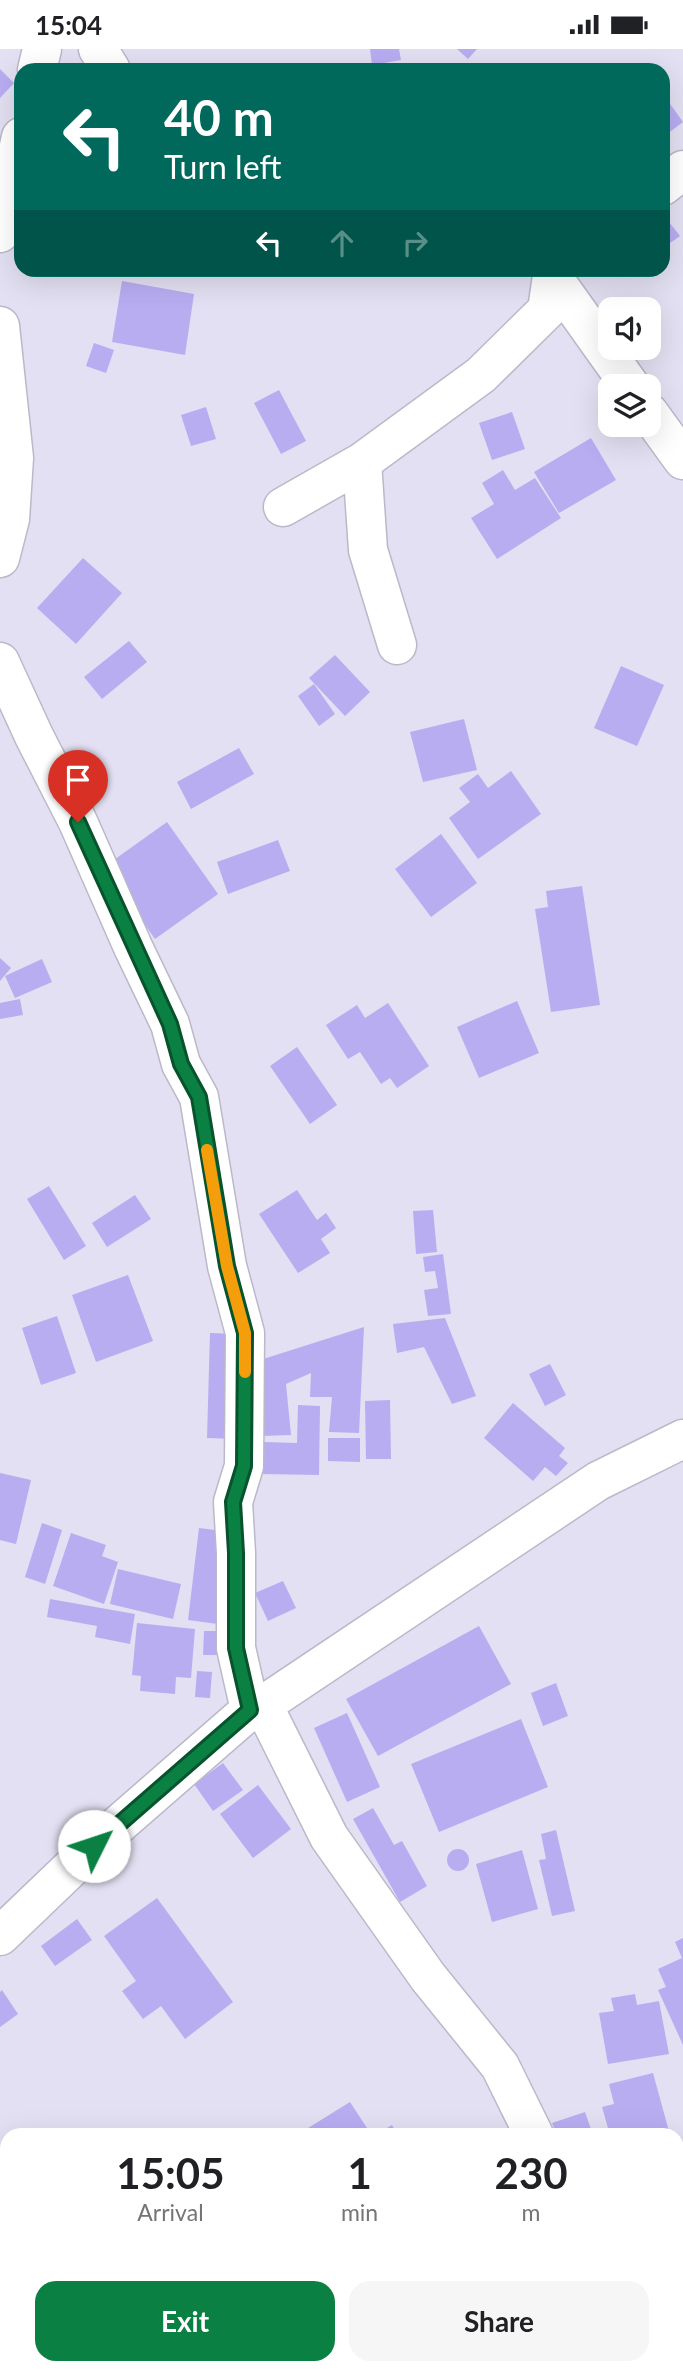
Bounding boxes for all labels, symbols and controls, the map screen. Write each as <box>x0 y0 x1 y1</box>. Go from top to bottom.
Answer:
text: 15:04 <box>35 9 102 41</box>
text: 40 m <box>164 88 274 146</box>
icon: left <box>49 91 140 182</box>
text: Turn left <box>164 147 281 186</box>
icon: left <box>250 224 288 262</box>
icon: ahead <box>323 224 361 262</box>
icon: right <box>396 224 434 262</box>
map controls <box>598 297 661 437</box>
button: sound <box>598 297 661 360</box>
button: layers <box>598 374 661 437</box>
pin <box>48 750 108 822</box>
icon: arrive <box>59 761 97 799</box>
position arrow <box>57 1809 131 1883</box>
text: 15:05 <box>116 2148 225 2198</box>
text: 1 <box>347 2148 372 2198</box>
text: 230 <box>495 2148 568 2198</box>
text: Arrival <box>137 2198 204 2226</box>
text: min <box>341 2198 378 2226</box>
text: m <box>522 2198 541 2226</box>
button: Exit <box>35 2281 335 2361</box>
button: Share <box>349 2281 649 2361</box>

